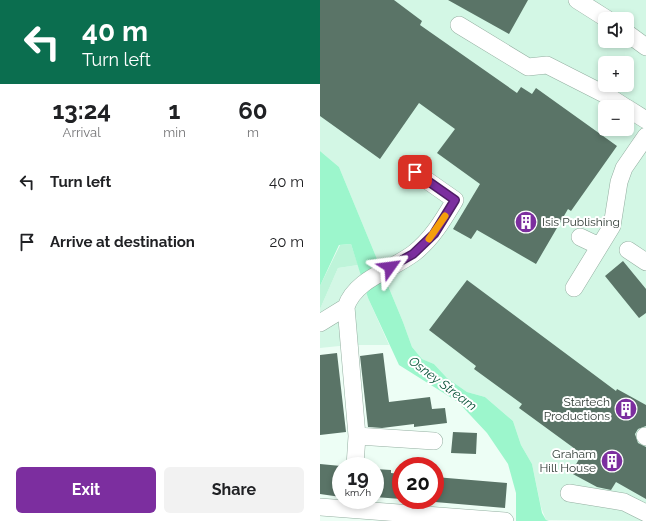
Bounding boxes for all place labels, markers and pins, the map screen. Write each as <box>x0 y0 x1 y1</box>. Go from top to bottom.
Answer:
pin <box>398 155 432 189</box>
building icon: Isis Publishing <box>513 209 539 235</box>
place label: Isis Publishing <box>542 215 620 229</box>
place label: Startech Productions <box>544 395 610 423</box>
building icon: Startech Productions <box>613 396 639 422</box>
place label: Graham Hill House <box>539 447 596 475</box>
building icon: Graham Hill House <box>599 448 625 474</box>

